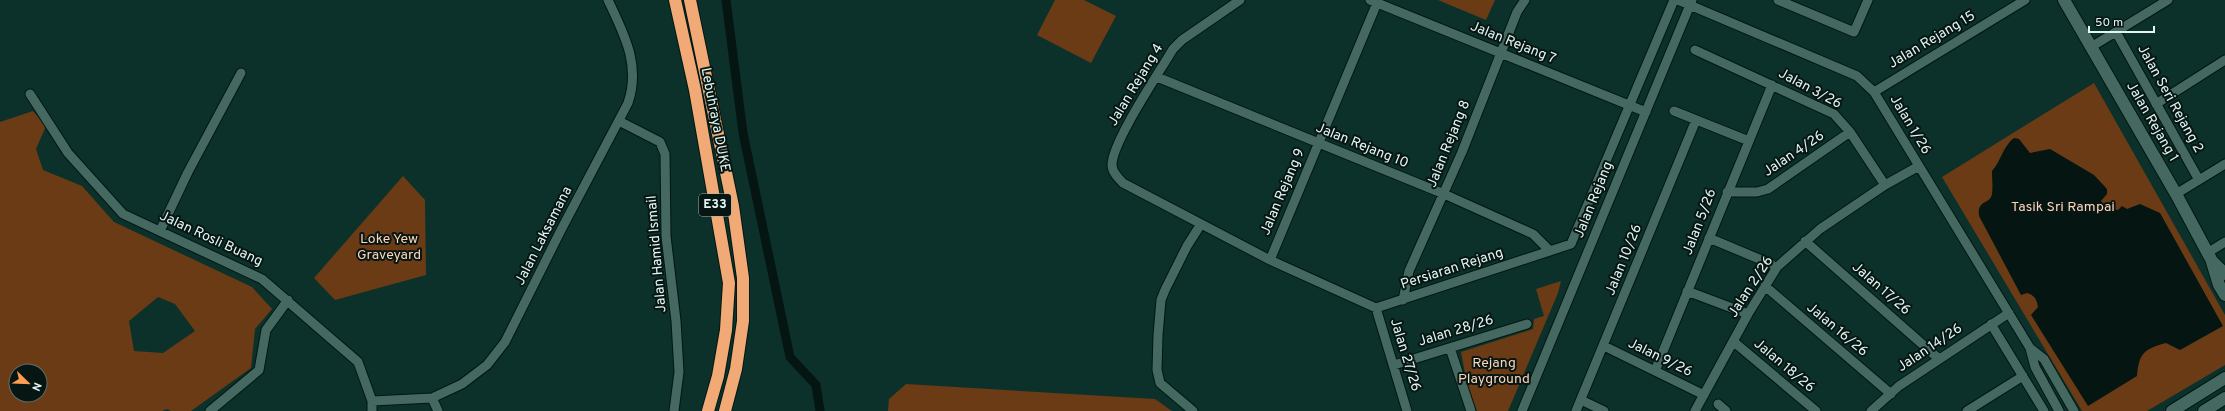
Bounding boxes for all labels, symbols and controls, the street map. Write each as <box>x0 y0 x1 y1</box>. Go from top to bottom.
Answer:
street label: Jalan Rejang 15 <box>1886 7 1978 73</box>
scale bar <box>2089 8 2154 34</box>
text: 50 m <box>2095 15 2123 31</box>
street label: Jalan Rejang 7 <box>1468 18 1558 68</box>
street label: Jalan Rejang 4 <box>1105 41 1167 129</box>
street label: Jalan Seri Rejang 2 <box>2133 42 2207 156</box>
street label: Jalan 3/26 <box>1775 65 1845 113</box>
street label: Lebuhraya DUKE <box>697 66 733 174</box>
street label: Jalan Rejang 1 <box>2122 79 2182 165</box>
street label: Jalan 1/26 <box>1886 92 1934 158</box>
street label: Jalan Rejang 8 <box>1424 98 1474 190</box>
street label: Jalan Rejang 10 <box>1313 120 1411 172</box>
street label: Jalan 4/26 <box>1760 127 1828 181</box>
street label: Jalan Rejang 9 <box>1257 146 1309 238</box>
street label: Jalan Rejang <box>1571 159 1617 241</box>
street label: Jalan Laksamana <box>512 184 576 288</box>
street label: Jalan 5/26 <box>1680 186 1720 258</box>
road number: E33 <box>699 194 731 216</box>
street label: Jalan Hamid Ismail <box>643 195 671 313</box>
park label: Tasik Sri Rampai <box>2011 199 2115 216</box>
street label: Jalan Rosli Buang <box>157 208 265 270</box>
street label: Jalan 10/26 <box>1602 222 1646 298</box>
park label: Loke Yew Graveyard <box>357 231 421 264</box>
street label: Persiaran Rejang <box>1399 244 1505 294</box>
street label: Jalan 2/26 <box>1725 253 1777 321</box>
street label: Jalan 17/26 <box>1848 259 1914 319</box>
street label: Jalan 16/26 <box>1803 299 1871 361</box>
street label: Jalan 28/26 <box>1416 311 1496 351</box>
street label: Jalan 27/26 <box>1386 316 1424 394</box>
street label: Jalan 14/26 <box>1894 320 1966 376</box>
street label: Jalan 9/26 <box>1625 335 1695 381</box>
street label: Jalan 18/26 <box>1750 336 1818 396</box>
park label: Rejang Playground <box>1458 355 1530 388</box>
north arrow <box>8 363 48 403</box>
text: N <box>28 380 44 393</box>

